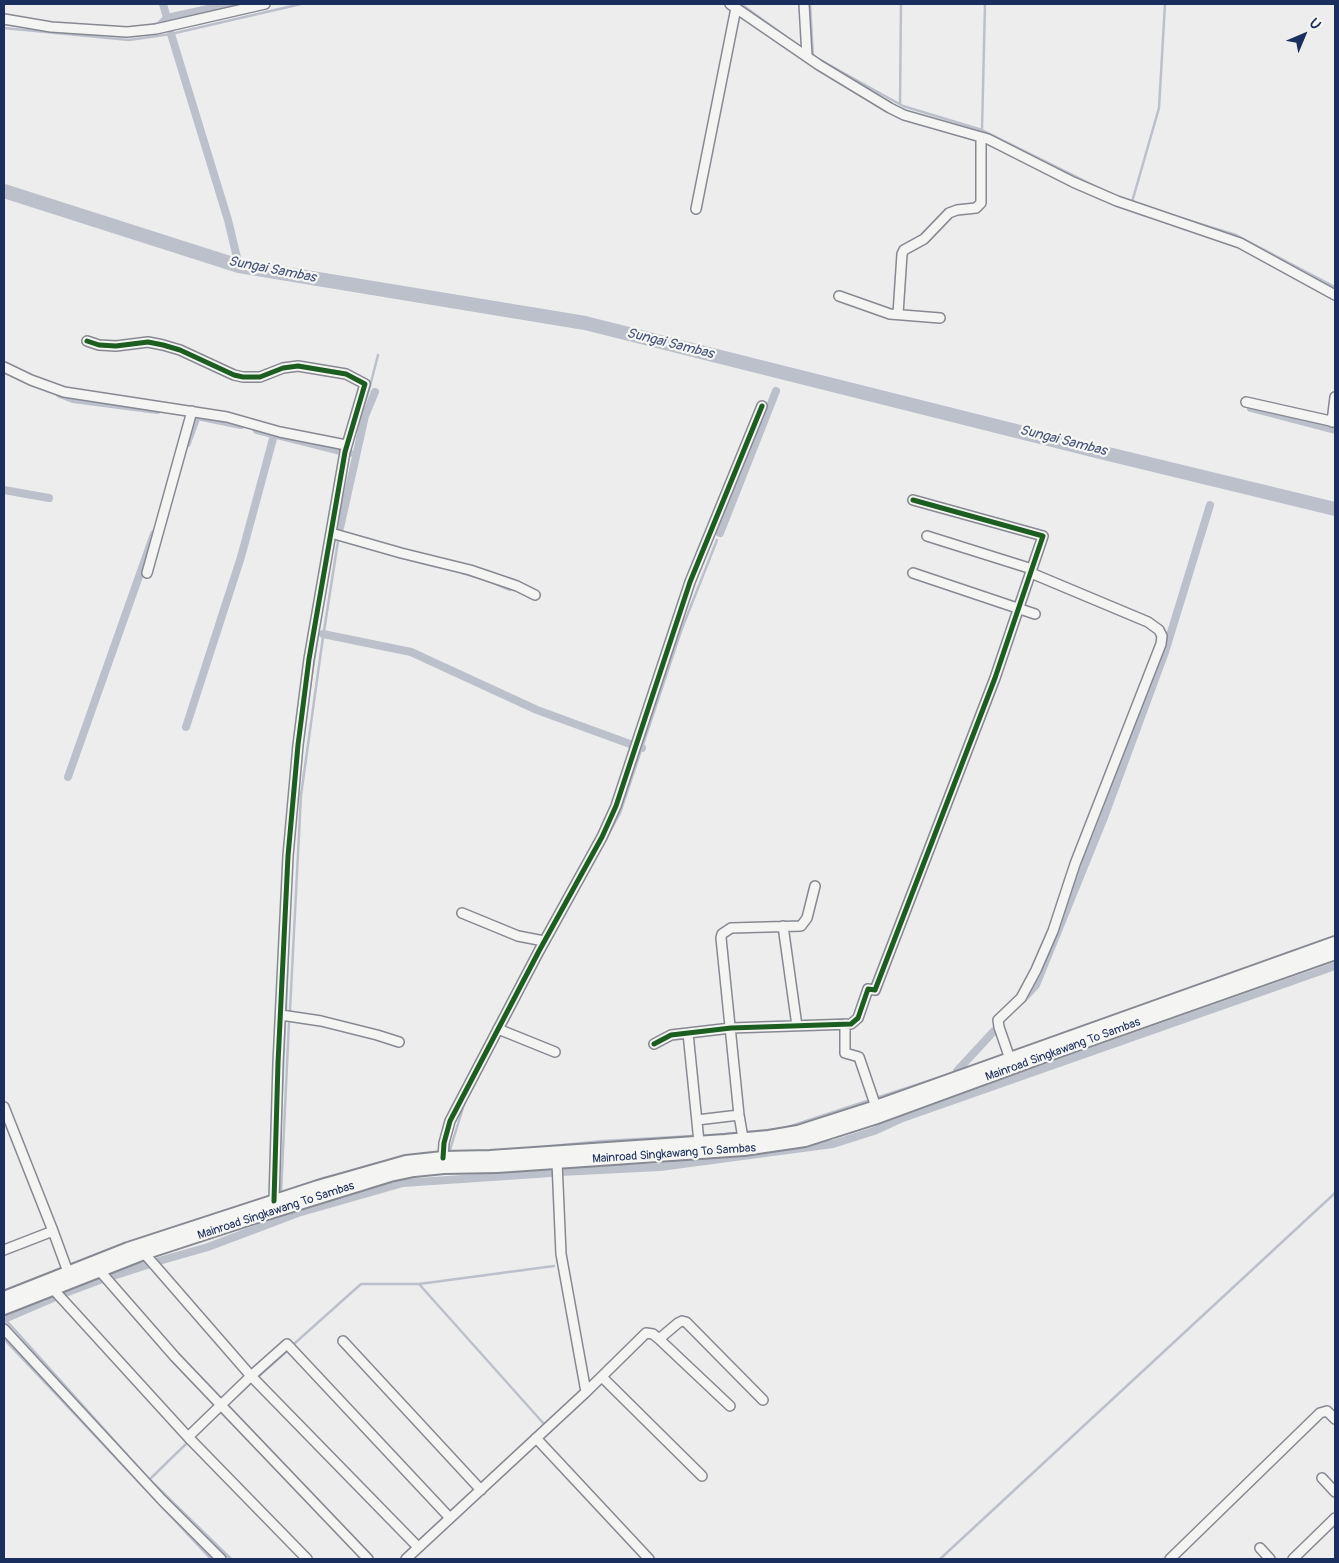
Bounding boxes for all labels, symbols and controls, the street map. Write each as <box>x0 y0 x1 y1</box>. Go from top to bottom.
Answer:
north arrow <box>1279 10 1329 60</box>
text: U <box>1306 15 1324 33</box>
water label: Sungai Sambas <box>227 253 317 287</box>
water label: Sungai Sambas <box>625 325 715 363</box>
water label: Sungai Sambas <box>1018 422 1108 460</box>
street label: Mainroad Singkawang To Sambas <box>983 1015 1143 1085</box>
street label: Mainroad Singkawang To Sambas <box>592 1141 756 1167</box>
street label: Mainroad Singkawang To Sambas <box>196 1179 356 1243</box>

